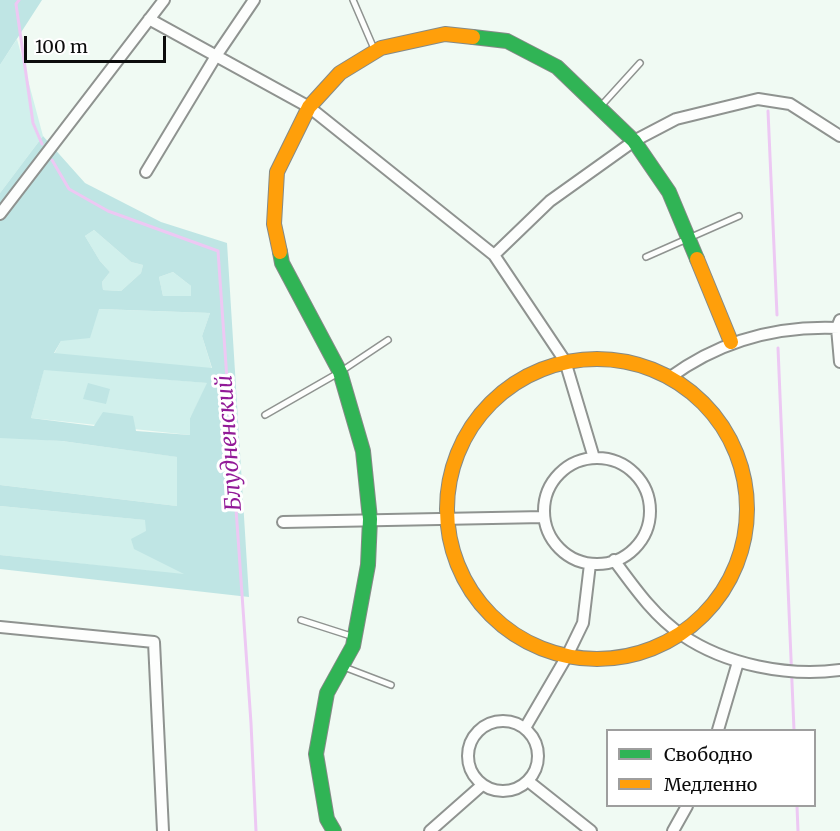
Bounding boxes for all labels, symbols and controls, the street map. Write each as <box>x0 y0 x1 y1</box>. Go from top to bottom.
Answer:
scale bar <box>27 24 170 62</box>
text: 100 m <box>35 35 88 58</box>
water label: Блудненский <box>212 374 248 512</box>
legend <box>606 729 816 807</box>
text: Свободно <box>664 743 752 766</box>
text: Медленно <box>664 773 757 796</box>

